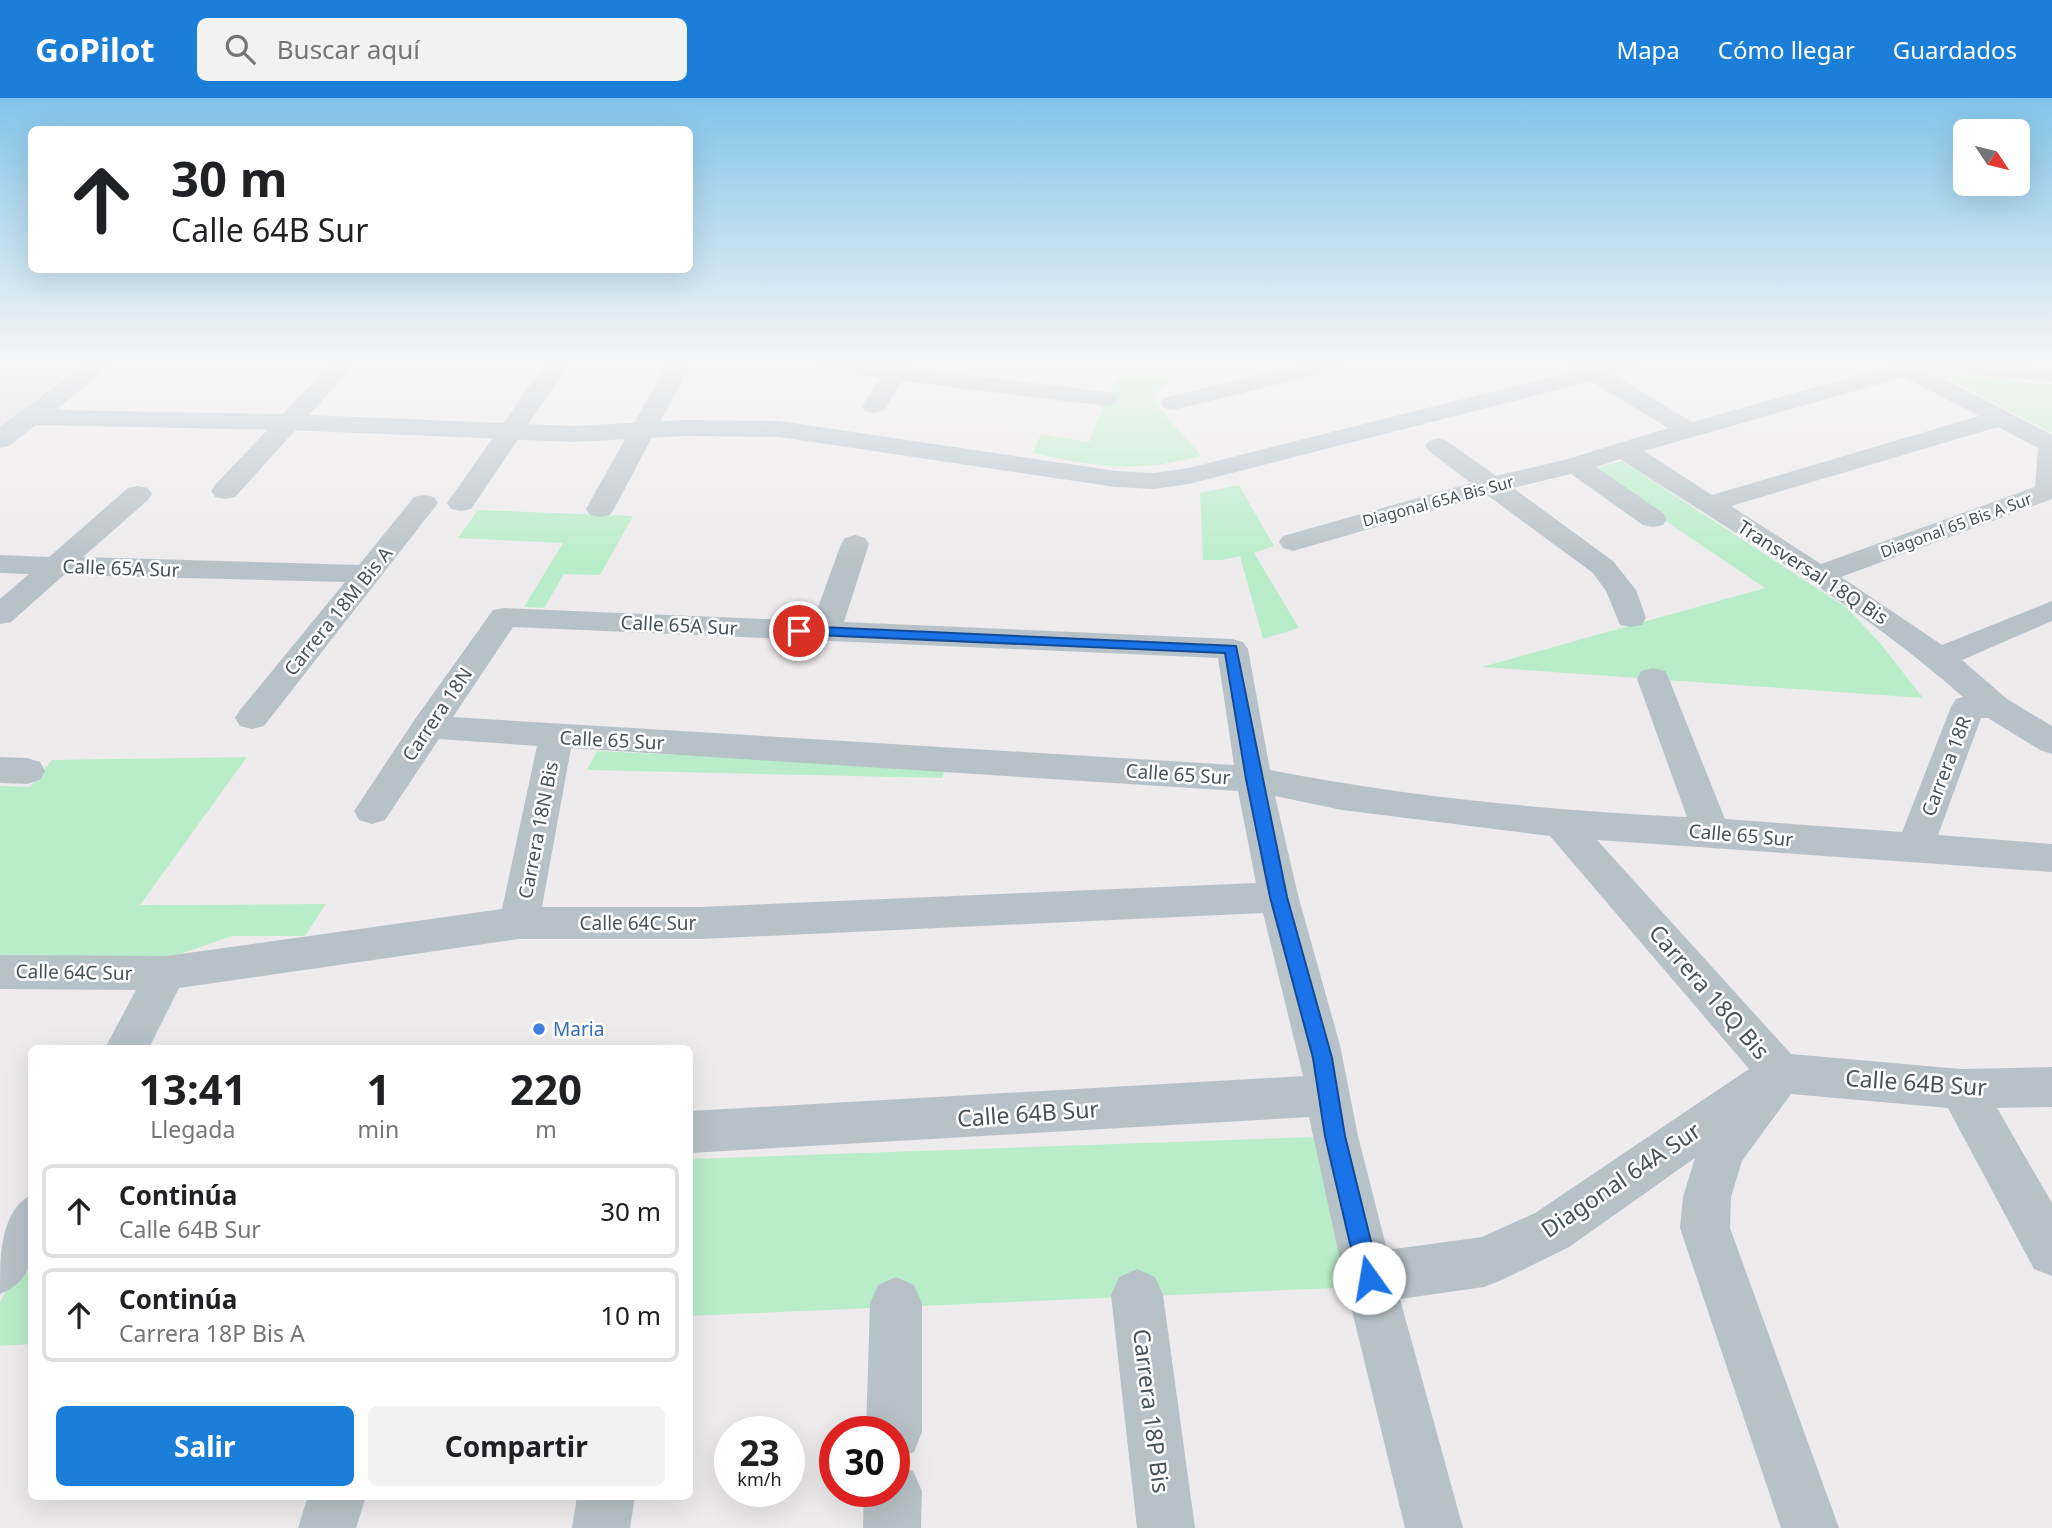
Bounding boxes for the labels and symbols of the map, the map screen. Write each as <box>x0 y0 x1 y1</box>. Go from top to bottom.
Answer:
north arrow <box>1953 119 2030 196</box>
street label: Diagonal 65A Bis Sur <box>1360 470 1516 532</box>
street label: Diagonal 65 Bis A Sur <box>1877 487 2035 563</box>
street label: Transversal 18Q Bis <box>1733 514 1893 630</box>
street label: Carrera 18M Bis A <box>278 540 399 681</box>
street label: Calle 65A Sur <box>62 553 180 583</box>
pin <box>769 601 829 661</box>
street label: Calle 65A Sur <box>620 609 738 641</box>
street label: Carrera 18N <box>396 662 478 766</box>
street label: Carrera 18R <box>1915 712 1977 820</box>
street label: Calle 65 Sur <box>559 724 665 756</box>
street label: Calle 65 Sur <box>1125 757 1231 791</box>
street label: Carrera 18N Bis <box>512 759 564 901</box>
street label: Calle 65 Sur <box>1688 817 1794 853</box>
street label: Calle 64C Sur <box>580 910 697 936</box>
street label: Carrera 18Q Bis <box>1642 917 1777 1066</box>
street label: Calle 64C Sur <box>15 958 133 986</box>
place label: Maria <box>553 1016 604 1042</box>
marker: Maria <box>531 1021 547 1037</box>
street label: Calle 64B Sur <box>1844 1061 1988 1103</box>
street label: Calle 64B Sur <box>956 1092 1100 1134</box>
street label: Diagonal 64A Sur <box>1534 1114 1707 1244</box>
position arrow <box>1332 1241 1406 1315</box>
street label: Carrera 18P Bis <box>1126 1327 1178 1495</box>
speed limit sign: 30 <box>819 1416 910 1507</box>

